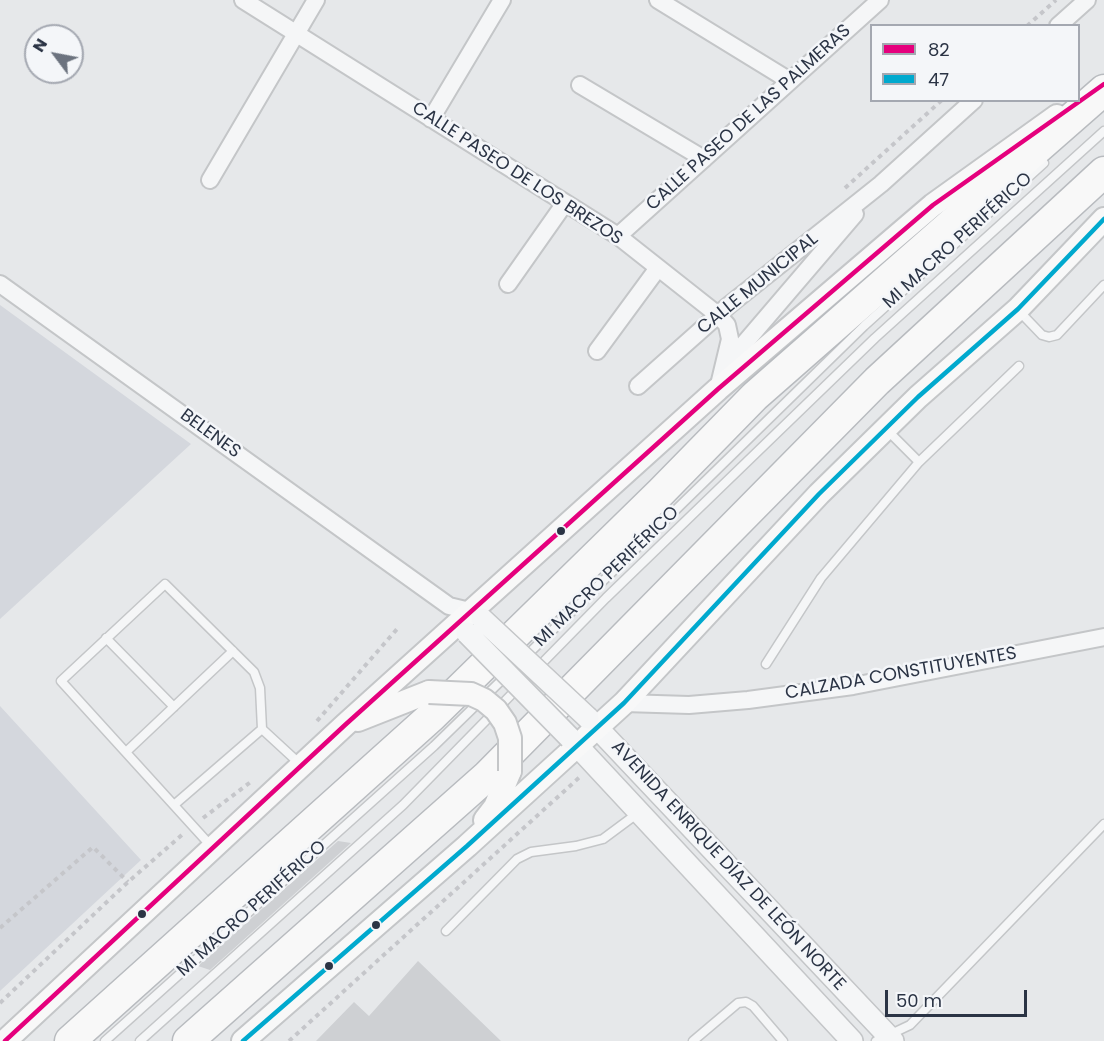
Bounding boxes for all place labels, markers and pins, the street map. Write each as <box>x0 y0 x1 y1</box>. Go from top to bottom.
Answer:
unlabelled marker <box>555 525 567 537</box>
unlabelled marker <box>136 908 148 920</box>
unlabelled marker <box>370 919 382 931</box>
unlabelled marker <box>323 960 335 972</box>

